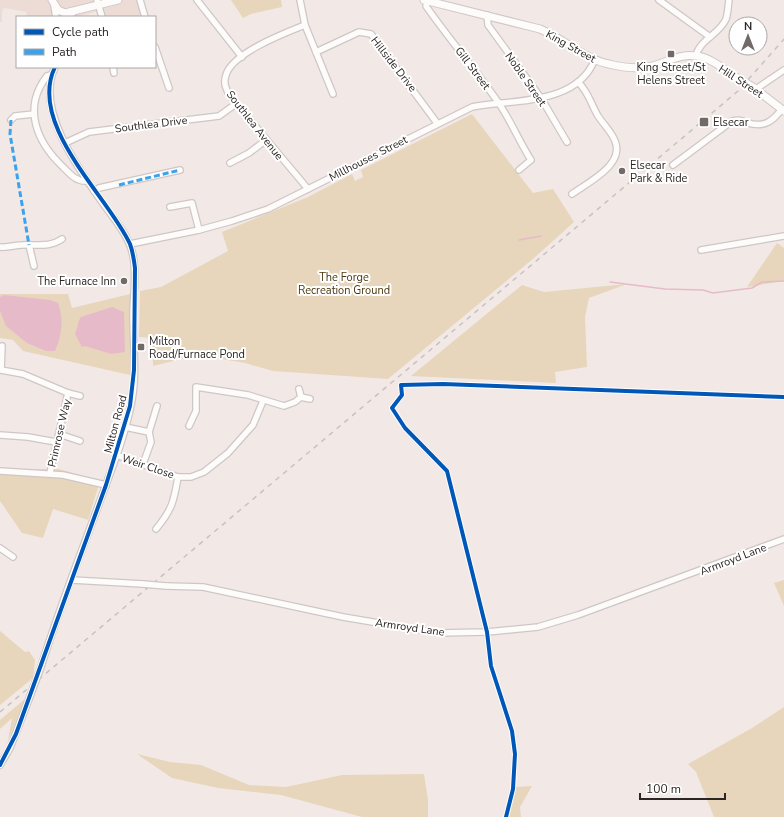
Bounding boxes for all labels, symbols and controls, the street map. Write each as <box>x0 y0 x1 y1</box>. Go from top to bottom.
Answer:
legend <box>16 16 156 68</box>
north arrow <box>728 16 768 56</box>
text: N <box>744 19 752 34</box>
text: Cycle path <box>52 24 109 40</box>
street label: King Street <box>543 27 599 66</box>
street label: Hillside Drive <box>367 34 420 95</box>
text: Path <box>52 44 77 60</box>
street label: Gill Street <box>452 44 494 93</box>
street label: Noble Street <box>502 49 550 109</box>
marker: King Street/St Helens Street <box>666 49 676 59</box>
place label: King Street/St Helens Street <box>636 60 706 88</box>
street label: Hill Street <box>716 61 766 101</box>
street label: Southlea Avenue <box>223 87 287 163</box>
street label: Southlea Drive <box>114 113 188 136</box>
place label: Elsecar <box>713 115 749 130</box>
marker: Elsecar <box>698 116 710 128</box>
street label: Millhouses Street <box>326 132 410 185</box>
place label: Elsecar Park & Ride <box>630 158 688 186</box>
marker: Elsecar Park & Ride <box>617 166 627 176</box>
park label: The Forge Recreation Ground <box>298 270 390 298</box>
place label: The Furnace Inn <box>37 274 116 289</box>
marker: The Furnace Inn <box>119 276 129 286</box>
place label: Milton Road/Furnace Pond <box>149 334 245 362</box>
marker: Milton Road/Furnace Pond <box>136 342 146 352</box>
street label: Milton Road <box>101 393 130 455</box>
street label: Primrose Way <box>44 397 75 469</box>
street label: Weir Close <box>120 451 176 482</box>
street label: Armroyd Lane <box>698 540 769 579</box>
street label: Armroyd Lane <box>374 615 446 640</box>
scale bar <box>640 775 725 801</box>
text: 100 m <box>646 781 681 797</box>

